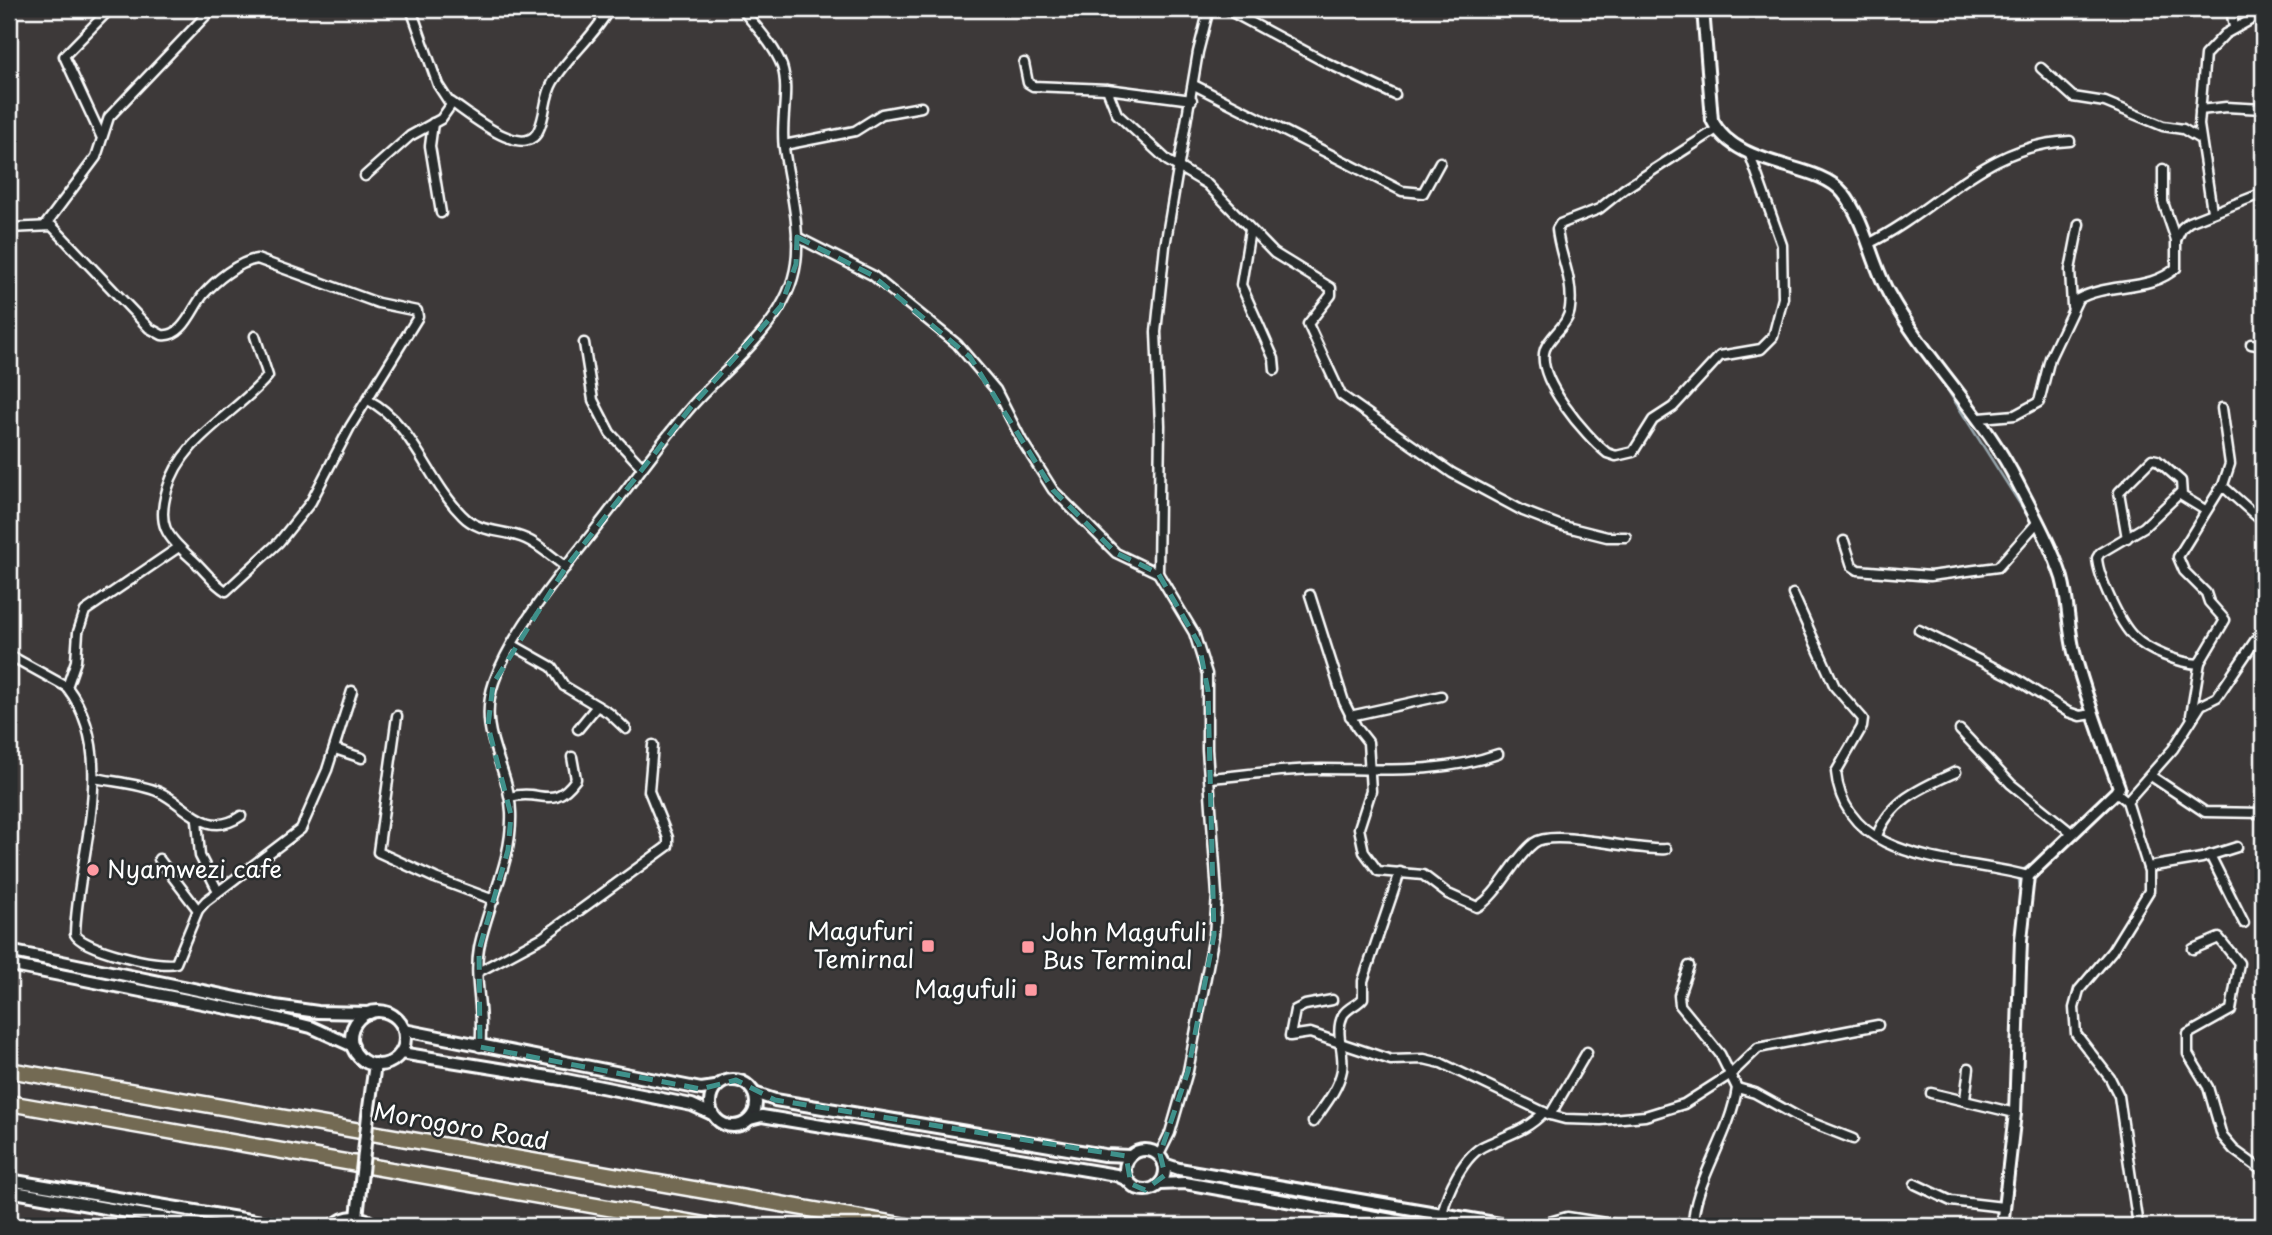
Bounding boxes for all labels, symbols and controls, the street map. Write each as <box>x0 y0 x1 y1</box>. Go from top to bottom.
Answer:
place label: Nyamwezi cafe <box>107 850 282 886</box>
marker: Nyamwezi cafe <box>85 862 101 878</box>
place label: Magufuri Temirnal <box>807 912 914 976</box>
place label: John Magufuli Bus Terminal <box>1042 913 1207 977</box>
marker: Magufuri Temirnal <box>920 938 936 954</box>
marker: John Magufuli Bus Terminal <box>1020 939 1036 955</box>
place label: Magufuli <box>914 970 1017 1006</box>
marker: Magufuli <box>1023 982 1039 998</box>
street label: Morogoro Road <box>371 1092 552 1158</box>

